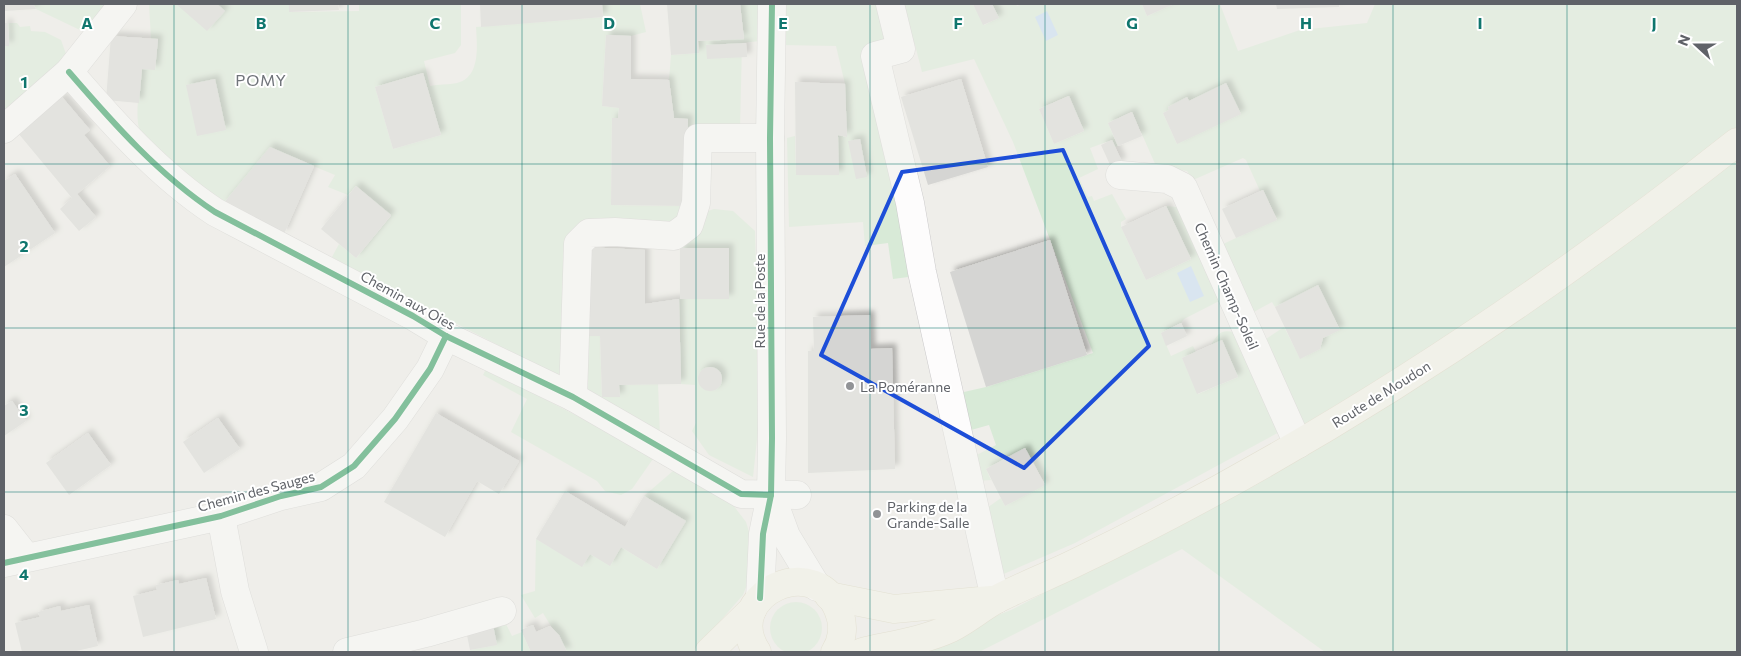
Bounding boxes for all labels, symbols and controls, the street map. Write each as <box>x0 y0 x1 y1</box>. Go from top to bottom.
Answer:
text: A <box>81 13 93 32</box>
text: B <box>256 13 267 32</box>
text: C <box>430 13 441 32</box>
text: D <box>603 13 615 32</box>
text: E <box>778 13 788 32</box>
text: F <box>953 13 963 32</box>
text: G <box>1126 13 1138 32</box>
text: H <box>1300 13 1312 32</box>
text: I <box>1477 13 1483 32</box>
text: J <box>1651 13 1657 32</box>
north arrow <box>1671 20 1721 70</box>
text: N <box>1674 32 1693 48</box>
district label: POMY <box>235 70 287 89</box>
text: 1 <box>20 72 28 91</box>
street label: Chemin Champ-Soleil <box>1191 220 1263 352</box>
text: 2 <box>19 236 29 255</box>
street label: Rue de la Poste <box>751 253 768 349</box>
street label: Chemin aux Oies <box>358 267 458 333</box>
street label: Route de Moudon <box>1329 357 1433 431</box>
place label: La Poméranne <box>860 378 951 395</box>
marker: La Poméranne <box>844 380 856 392</box>
text: 3 <box>19 400 29 419</box>
street label: Chemin des Sauges <box>196 467 316 515</box>
place label: Parking de la Grande-Salle <box>887 498 969 531</box>
marker: Parking de la Grande-Salle <box>871 508 883 520</box>
text: 4 <box>19 564 29 583</box>

